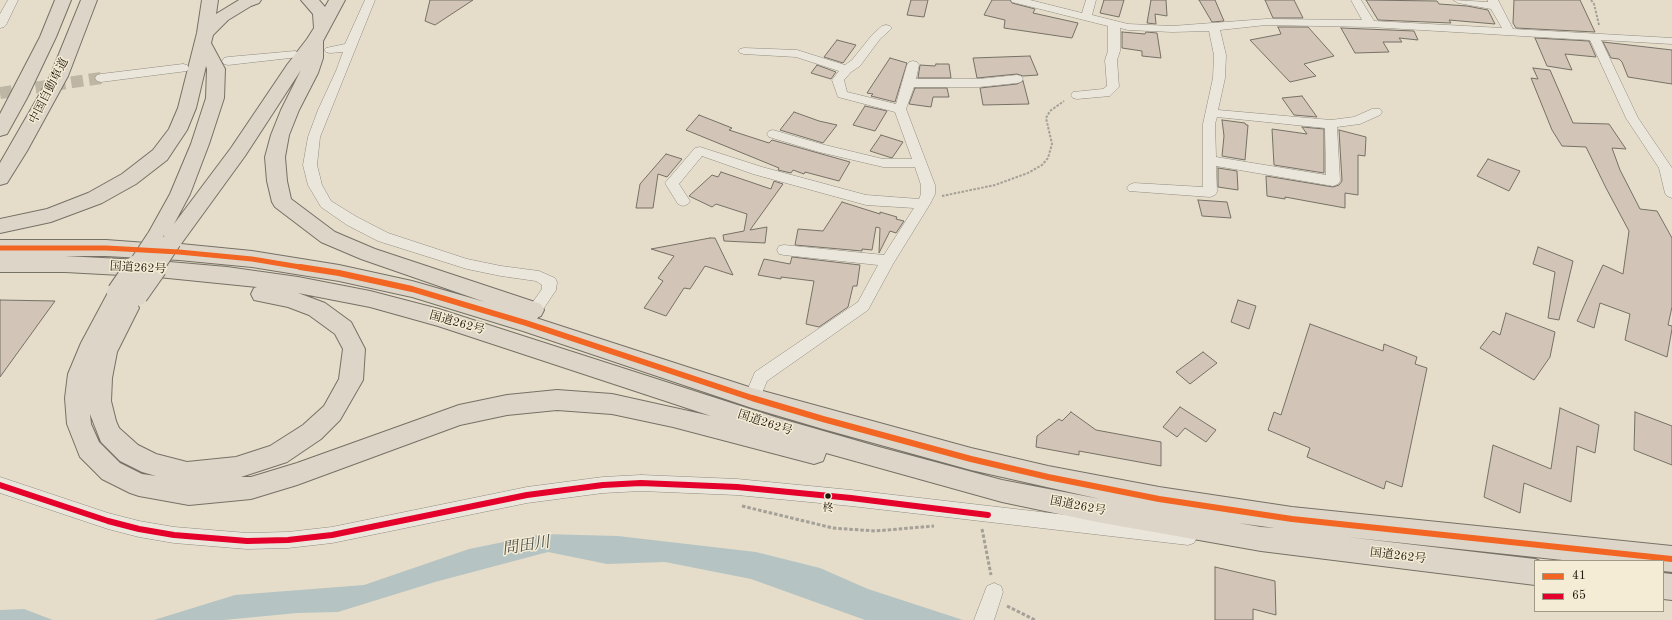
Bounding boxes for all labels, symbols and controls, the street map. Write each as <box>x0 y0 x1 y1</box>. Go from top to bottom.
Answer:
street label: 中国自動車道 <box>26 56 72 126</box>
street label: 国道262号 <box>109 259 167 277</box>
street label: 国道262号 <box>428 308 486 338</box>
street label: 国道262号 <box>736 407 794 439</box>
marker: 柊 <box>823 491 833 501</box>
street label: 国道262号 <box>1049 494 1107 518</box>
place label: 柊 <box>823 501 833 515</box>
water label: 問田川 <box>501 533 551 559</box>
street label: 国道262号 <box>1369 545 1427 567</box>
legend <box>1534 560 1664 612</box>
text: 41 <box>1572 570 1586 582</box>
text: 65 <box>1572 590 1586 602</box>

